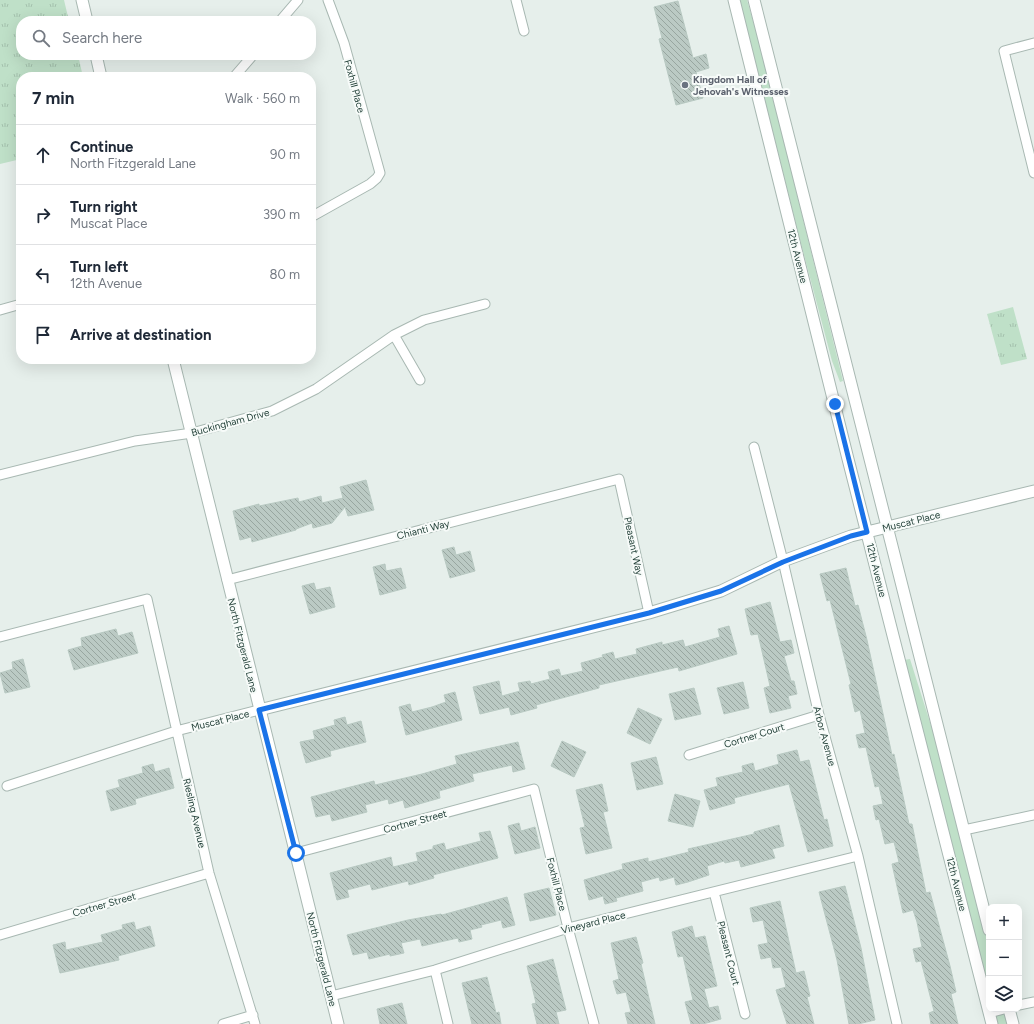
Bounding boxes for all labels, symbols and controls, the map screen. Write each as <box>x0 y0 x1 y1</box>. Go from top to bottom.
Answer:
search box <box>16 16 316 60</box>
icon: search <box>30 27 52 49</box>
text: Search here <box>62 29 142 47</box>
street label: Foxhill Place <box>341 58 368 115</box>
place label: Kingdom Hall of Jehovah's Witnesses <box>693 73 789 98</box>
marker: Kingdom Hall of Jehovah's Witnesses <box>680 80 690 90</box>
text: 7 min <box>32 88 74 108</box>
text: Walk · 560 m <box>225 91 300 106</box>
text: Continue <box>70 138 133 156</box>
icon: ahead <box>32 144 54 166</box>
text: 90 m <box>270 147 300 162</box>
text: North Fitzgerald Lane <box>70 156 196 171</box>
text: Turn right <box>70 198 138 216</box>
icon: right <box>32 204 54 226</box>
text: 390 m <box>263 207 300 222</box>
text: Muscat Place <box>70 216 147 231</box>
street label: 12th Avenue <box>785 228 811 285</box>
text: Turn left <box>70 258 128 276</box>
icon: left <box>32 264 54 286</box>
text: 80 m <box>269 267 300 282</box>
text: 12th Avenue <box>70 276 142 291</box>
icon: arrive <box>32 324 54 346</box>
text: Arrive at destination <box>70 326 211 344</box>
route end <box>826 395 844 413</box>
street label: Buckingham Drive <box>190 406 271 439</box>
street label: Muscat Place <box>881 508 942 535</box>
street label: Chianti Way <box>395 516 452 542</box>
street label: Pleasant Way <box>621 516 646 577</box>
street label: 12th Avenue <box>864 542 890 599</box>
street label: North Fitzgerald Lane <box>224 597 261 694</box>
street label: Arbor Avenue <box>810 705 839 768</box>
street label: Muscat Place <box>190 707 251 734</box>
street label: Cortner Court <box>722 720 786 751</box>
street label: Riesling Avenue <box>180 777 209 850</box>
street label: Cortner Street <box>382 807 448 836</box>
route start <box>287 844 305 862</box>
street label: Foxhill Place <box>544 856 570 913</box>
street label: 12th Avenue <box>944 856 970 913</box>
street label: Cortner Street <box>71 889 137 920</box>
map controls <box>986 904 1022 1012</box>
button: + <box>986 904 1022 940</box>
street label: Vineyard Place <box>559 908 627 937</box>
street label: North Fitzgerald Lane <box>303 911 340 1008</box>
street label: Pleasant Court <box>714 920 743 987</box>
button: − <box>986 940 1022 976</box>
button: layers <box>986 976 1022 1012</box>

